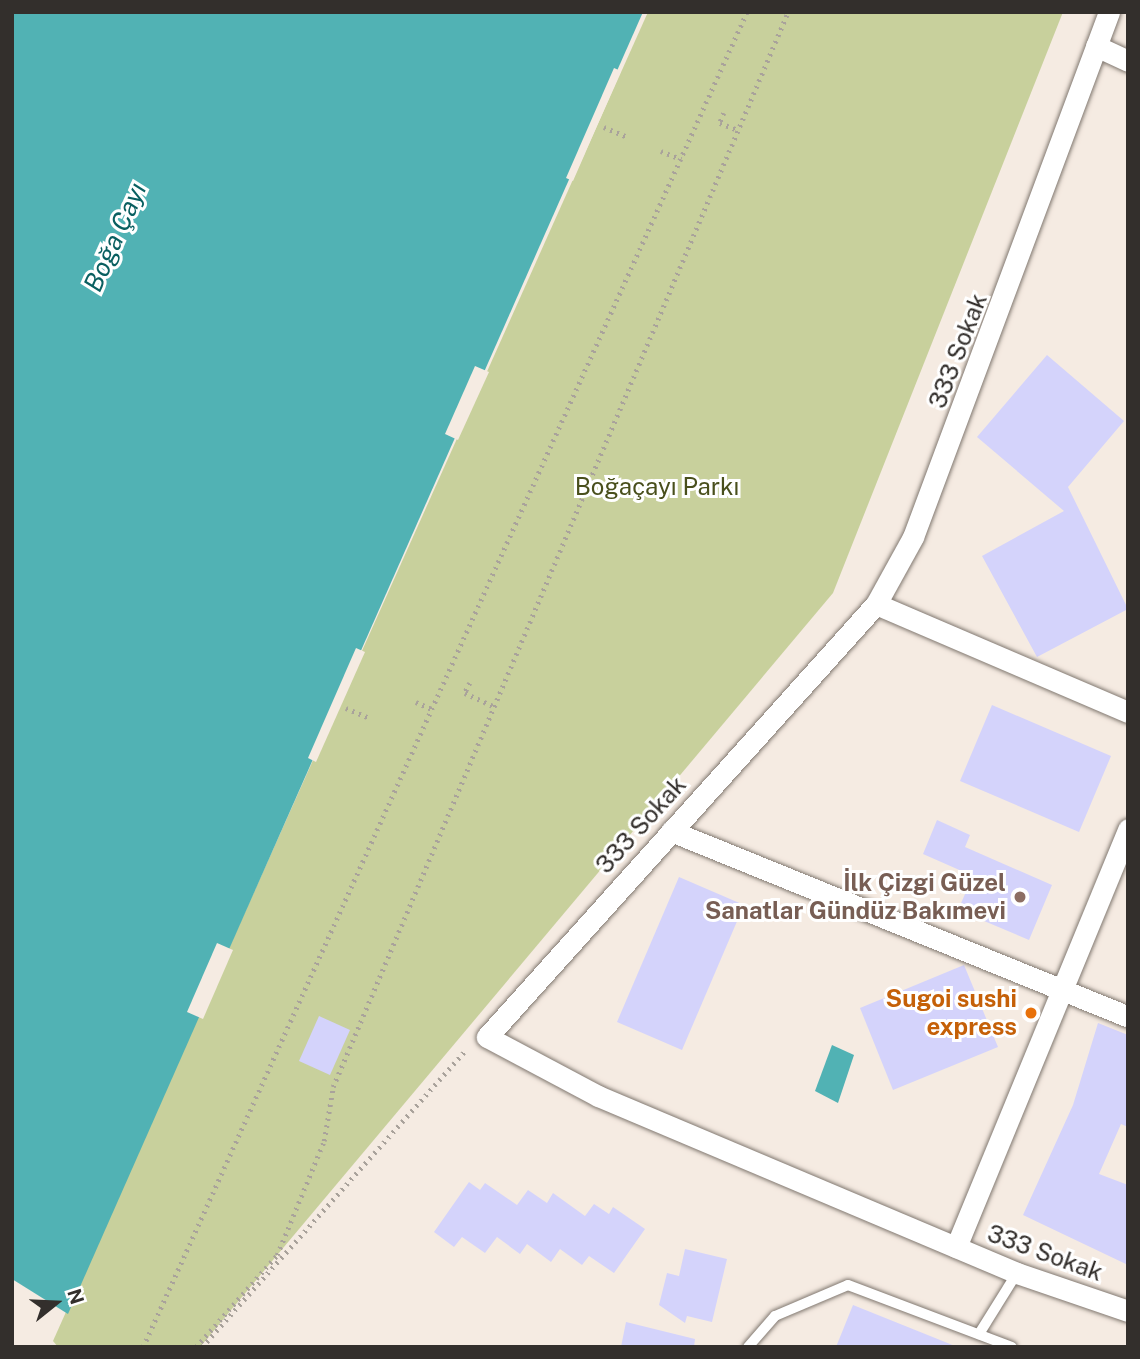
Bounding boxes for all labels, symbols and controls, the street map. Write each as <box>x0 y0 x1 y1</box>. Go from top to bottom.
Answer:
water label: Boğa Çayı <box>77 178 153 296</box>
street label: 333 Sokak <box>923 290 993 412</box>
park label: Boğaçayı Parkı <box>575 473 739 501</box>
street label: 333 Sokak <box>590 771 692 879</box>
place label: İlk Çizgi Güzel Sanatlar Gündüz Bakımevi <box>705 869 1006 925</box>
marker: İlk Çizgi Güzel Sanatlar Gündüz Bakımevi <box>1012 889 1028 905</box>
place label: Sugoi sushi express <box>886 985 1017 1041</box>
marker: Sugoi sushi express <box>1023 1005 1039 1021</box>
street label: 333 Sokak <box>983 1219 1107 1287</box>
north arrow <box>21 1268 91 1338</box>
text: N <box>63 1286 89 1307</box>

